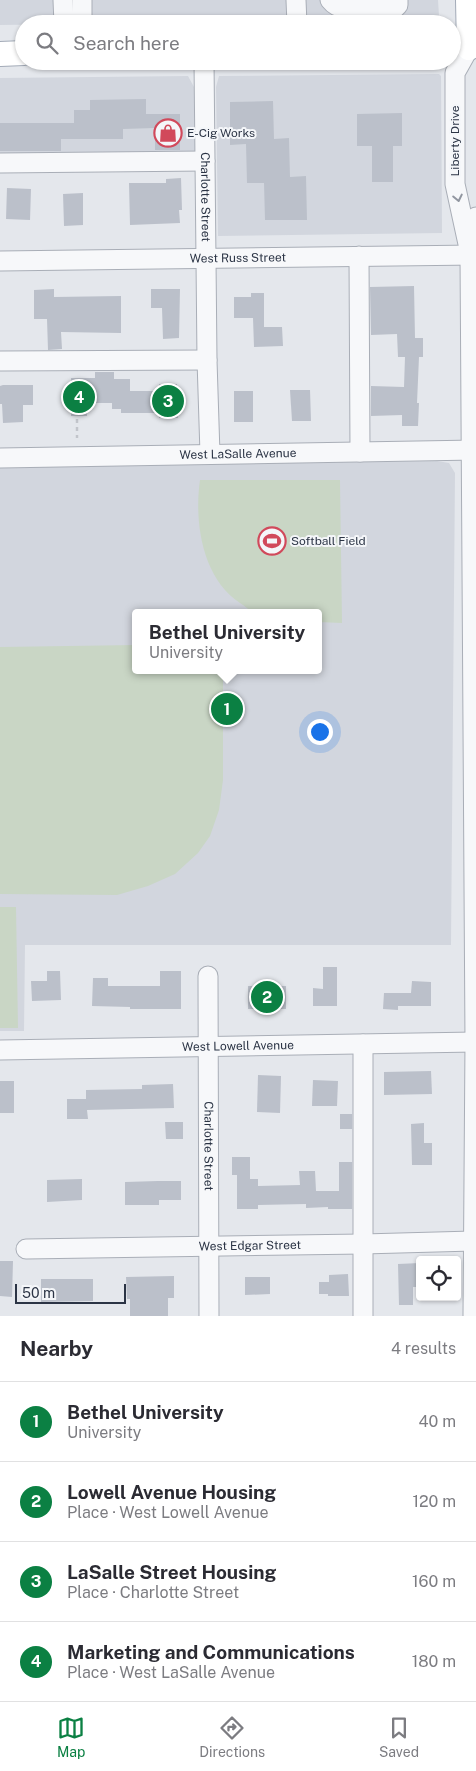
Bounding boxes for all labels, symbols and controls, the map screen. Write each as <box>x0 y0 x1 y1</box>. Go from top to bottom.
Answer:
search box <box>15 15 461 70</box>
icon: search <box>33 29 61 57</box>
text: Search here <box>73 32 180 54</box>
street label: Liberty Drive <box>448 105 462 177</box>
shop icon: E-Cig Works <box>153 118 183 148</box>
place label: E-Cig Works <box>187 126 255 140</box>
street label: Charlotte Street <box>198 152 213 242</box>
one-way arrow <box>452 193 463 202</box>
street label: West Russ Street <box>190 250 287 266</box>
pin: 4 <box>63 378 95 416</box>
pin: 3 <box>152 382 184 420</box>
street label: West LaSalle Avenue <box>179 446 297 462</box>
sports icon: Softball Field <box>257 526 287 556</box>
place label: Softball Field <box>291 534 366 548</box>
popup <box>132 609 322 674</box>
text: Bethel University <box>149 621 305 643</box>
text: University <box>149 643 223 662</box>
pin: 1 <box>211 690 243 728</box>
your location <box>307 719 333 745</box>
pin: 2 <box>251 978 283 1016</box>
street label: West Lowell Avenue <box>182 1038 294 1054</box>
street label: Charlotte Street <box>201 1101 216 1191</box>
street label: West Edgar Street <box>199 1238 302 1253</box>
map controls <box>416 1256 461 1301</box>
button: locate <box>416 1256 461 1301</box>
scale bar <box>15 1281 126 1304</box>
text: 50 m <box>22 1285 55 1301</box>
text: Nearby <box>20 1336 93 1361</box>
text: 4 results <box>391 1339 456 1358</box>
text: Bethel University <box>67 1401 224 1423</box>
text: 1 <box>33 1412 39 1431</box>
text: 40 m <box>418 1412 456 1431</box>
text: University <box>67 1423 141 1442</box>
text: Lowell Avenue Housing <box>67 1481 276 1503</box>
text: 2 <box>31 1492 41 1511</box>
text: 120 m <box>412 1492 456 1511</box>
text: Place · West Lowell Avenue <box>67 1503 268 1522</box>
text: LaSalle Street Housing <box>67 1561 276 1583</box>
text: 3 <box>31 1572 41 1591</box>
text: 160 m <box>412 1572 456 1591</box>
text: Place · Charlotte Street <box>67 1583 239 1602</box>
text: Marketing and Communications <box>67 1641 355 1663</box>
text: 4 <box>31 1652 41 1671</box>
text: 180 m <box>412 1652 456 1671</box>
text: Place · West LaSalle Avenue <box>67 1663 275 1682</box>
tab: Map <box>57 1714 85 1760</box>
tab: Directions <box>199 1714 265 1760</box>
tab: Saved <box>379 1714 419 1760</box>

